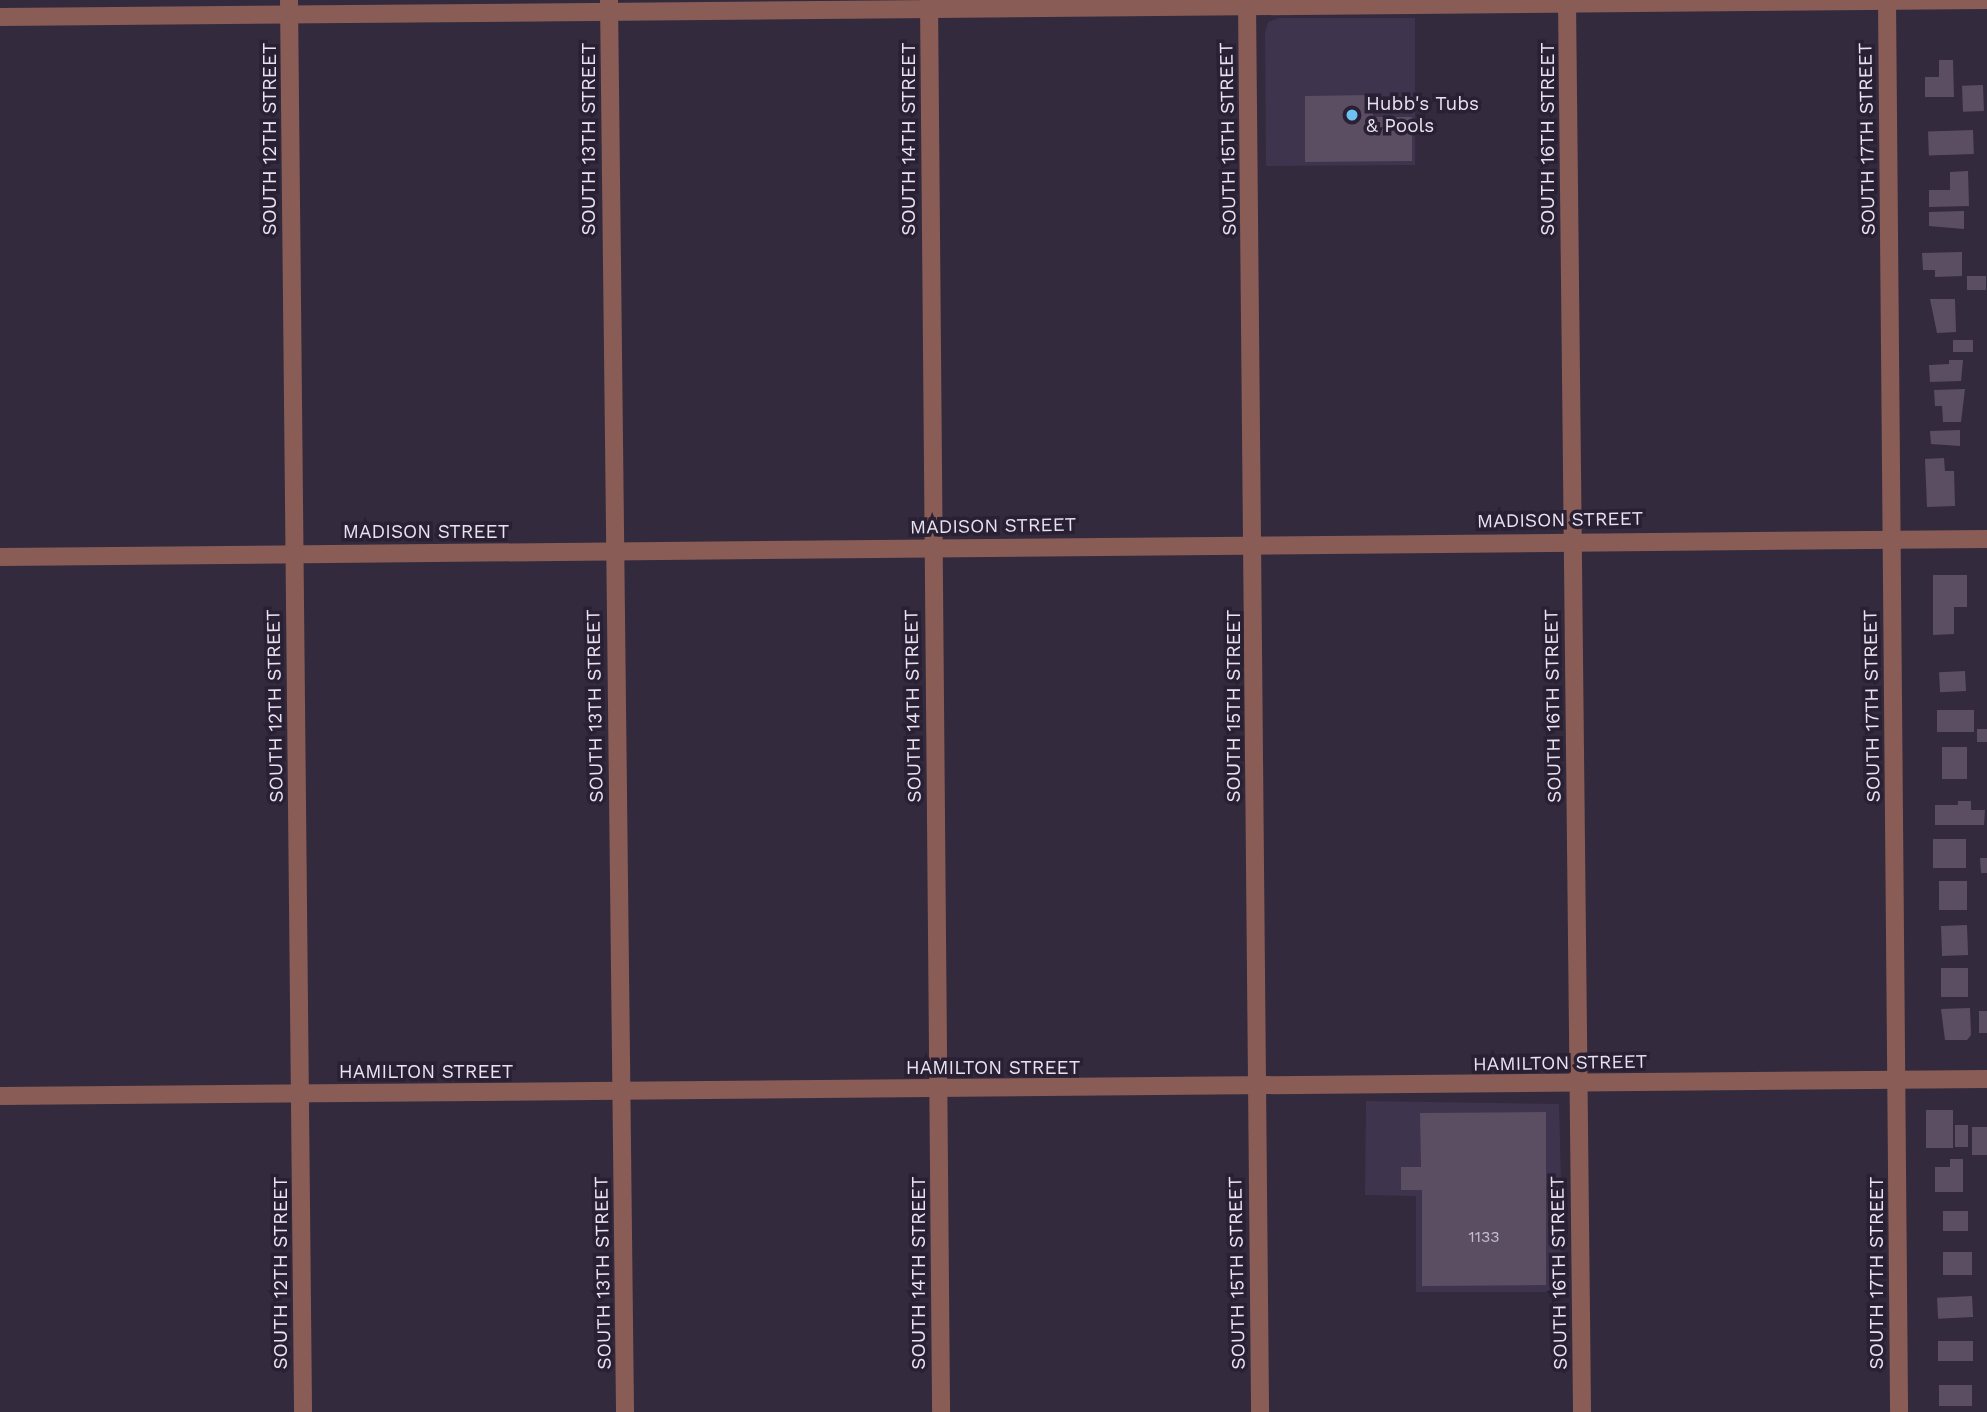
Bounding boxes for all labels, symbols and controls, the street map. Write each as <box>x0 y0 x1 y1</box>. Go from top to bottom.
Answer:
street label: SOUTH 12TH STREET <box>259 42 281 236</box>
street label: SOUTH 13TH STREET <box>578 42 600 236</box>
street label: SOUTH 14TH STREET <box>898 42 920 236</box>
street label: SOUTH 15TH STREET <box>1215 42 1241 236</box>
street label: SOUTH 16TH STREET <box>1537 42 1559 236</box>
street label: SOUTH 17TH STREET <box>1854 42 1880 236</box>
place label: Hubb's Tubs & Pools <box>1366 93 1480 137</box>
marker: Hubb's Tubs & Pools <box>1344 107 1360 123</box>
street label: MADISON STREET <box>1477 507 1643 533</box>
street label: MADISON STREET <box>910 513 1076 539</box>
street label: MADISON STREET <box>343 521 509 543</box>
street label: SOUTH 12TH STREET <box>262 609 288 803</box>
street label: SOUTH 13TH STREET <box>582 609 608 803</box>
street label: SOUTH 14TH STREET <box>900 609 926 803</box>
street label: SOUTH 15TH STREET <box>1223 609 1245 803</box>
street label: SOUTH 16TH STREET <box>1540 609 1566 803</box>
street label: SOUTH 17TH STREET <box>1859 609 1885 803</box>
street label: HAMILTON STREET <box>1473 1050 1647 1076</box>
street label: HAMILTON STREET <box>906 1057 1080 1079</box>
street label: HAMILTON STREET <box>339 1061 513 1083</box>
street label: SOUTH 12TH STREET <box>270 1176 292 1370</box>
street label: SOUTH 13TH STREET <box>590 1176 616 1370</box>
street label: SOUTH 14TH STREET <box>908 1176 930 1370</box>
street label: SOUTH 15TH STREET <box>1224 1176 1250 1370</box>
street label: SOUTH 16TH STREET <box>1546 1176 1572 1370</box>
street label: SOUTH 17TH STREET <box>1866 1176 1888 1370</box>
house number: 1133 <box>1468 1227 1500 1247</box>

